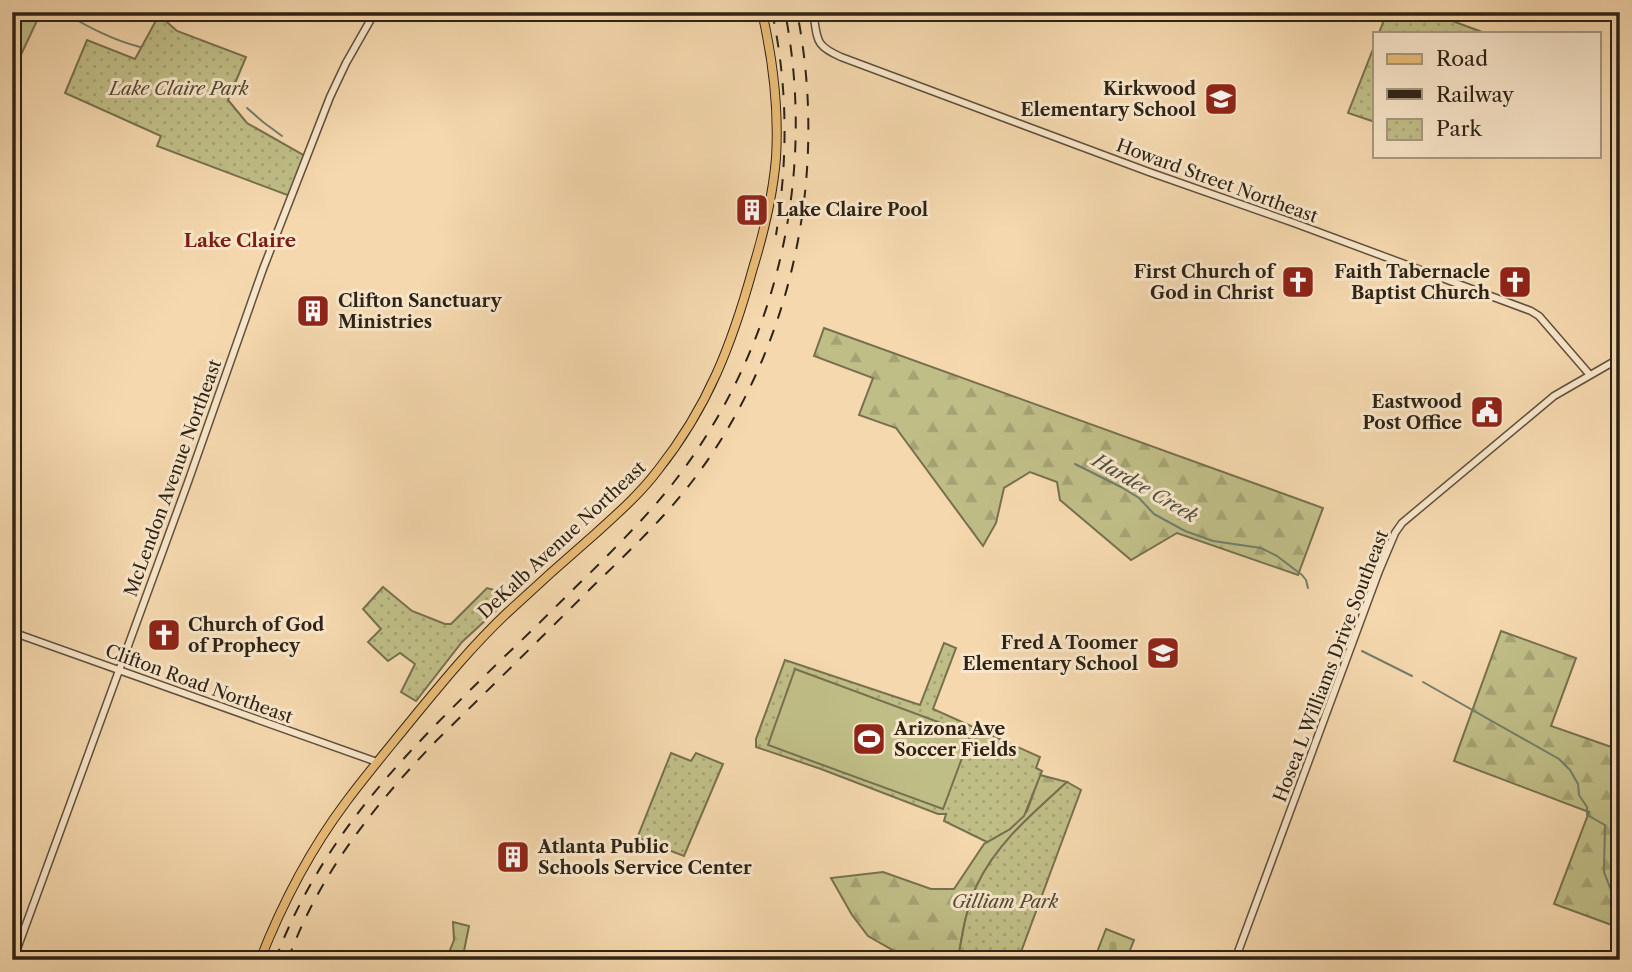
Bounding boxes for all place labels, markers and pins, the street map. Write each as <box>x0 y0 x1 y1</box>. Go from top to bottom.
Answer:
place label: Kirkwood Elementary School <box>1020 78 1196 121</box>
school or university icon: Kirkwood Elementary School <box>1202 80 1240 118</box>
building icon: Lake Claire Pool <box>733 191 771 229</box>
place label: Lake Claire Pool <box>776 199 928 221</box>
place label: First Church of God in Christ <box>1134 261 1276 304</box>
place label: Faith Tabernacle Baptist Church <box>1334 261 1491 304</box>
church icon: First Church of God in Christ <box>1279 263 1317 301</box>
church icon: Faith Tabernacle Baptist Church <box>1496 263 1534 301</box>
place label: Clifton Sanctuary Ministries <box>338 290 502 333</box>
building icon: Clifton Sanctuary Ministries <box>294 292 332 330</box>
place label: Eastwood Post Office <box>1362 391 1462 434</box>
public building icon: Eastwood Post Office <box>1468 393 1506 431</box>
place label: Church of God of Prophecy <box>188 614 324 657</box>
church icon: Church of God of Prophecy <box>145 616 183 654</box>
place label: Fred A Toomer Elementary School <box>962 632 1138 675</box>
school or university icon: Fred A Toomer Elementary School <box>1144 634 1182 672</box>
place label: Arizona Ave Soccer Fields <box>893 718 1017 761</box>
sports icon: Arizona Ave Soccer Fields <box>850 720 888 758</box>
place label: Atlanta Public Schools Service Center <box>537 836 752 879</box>
building icon: Atlanta Public Schools Service Center <box>494 838 532 876</box>

